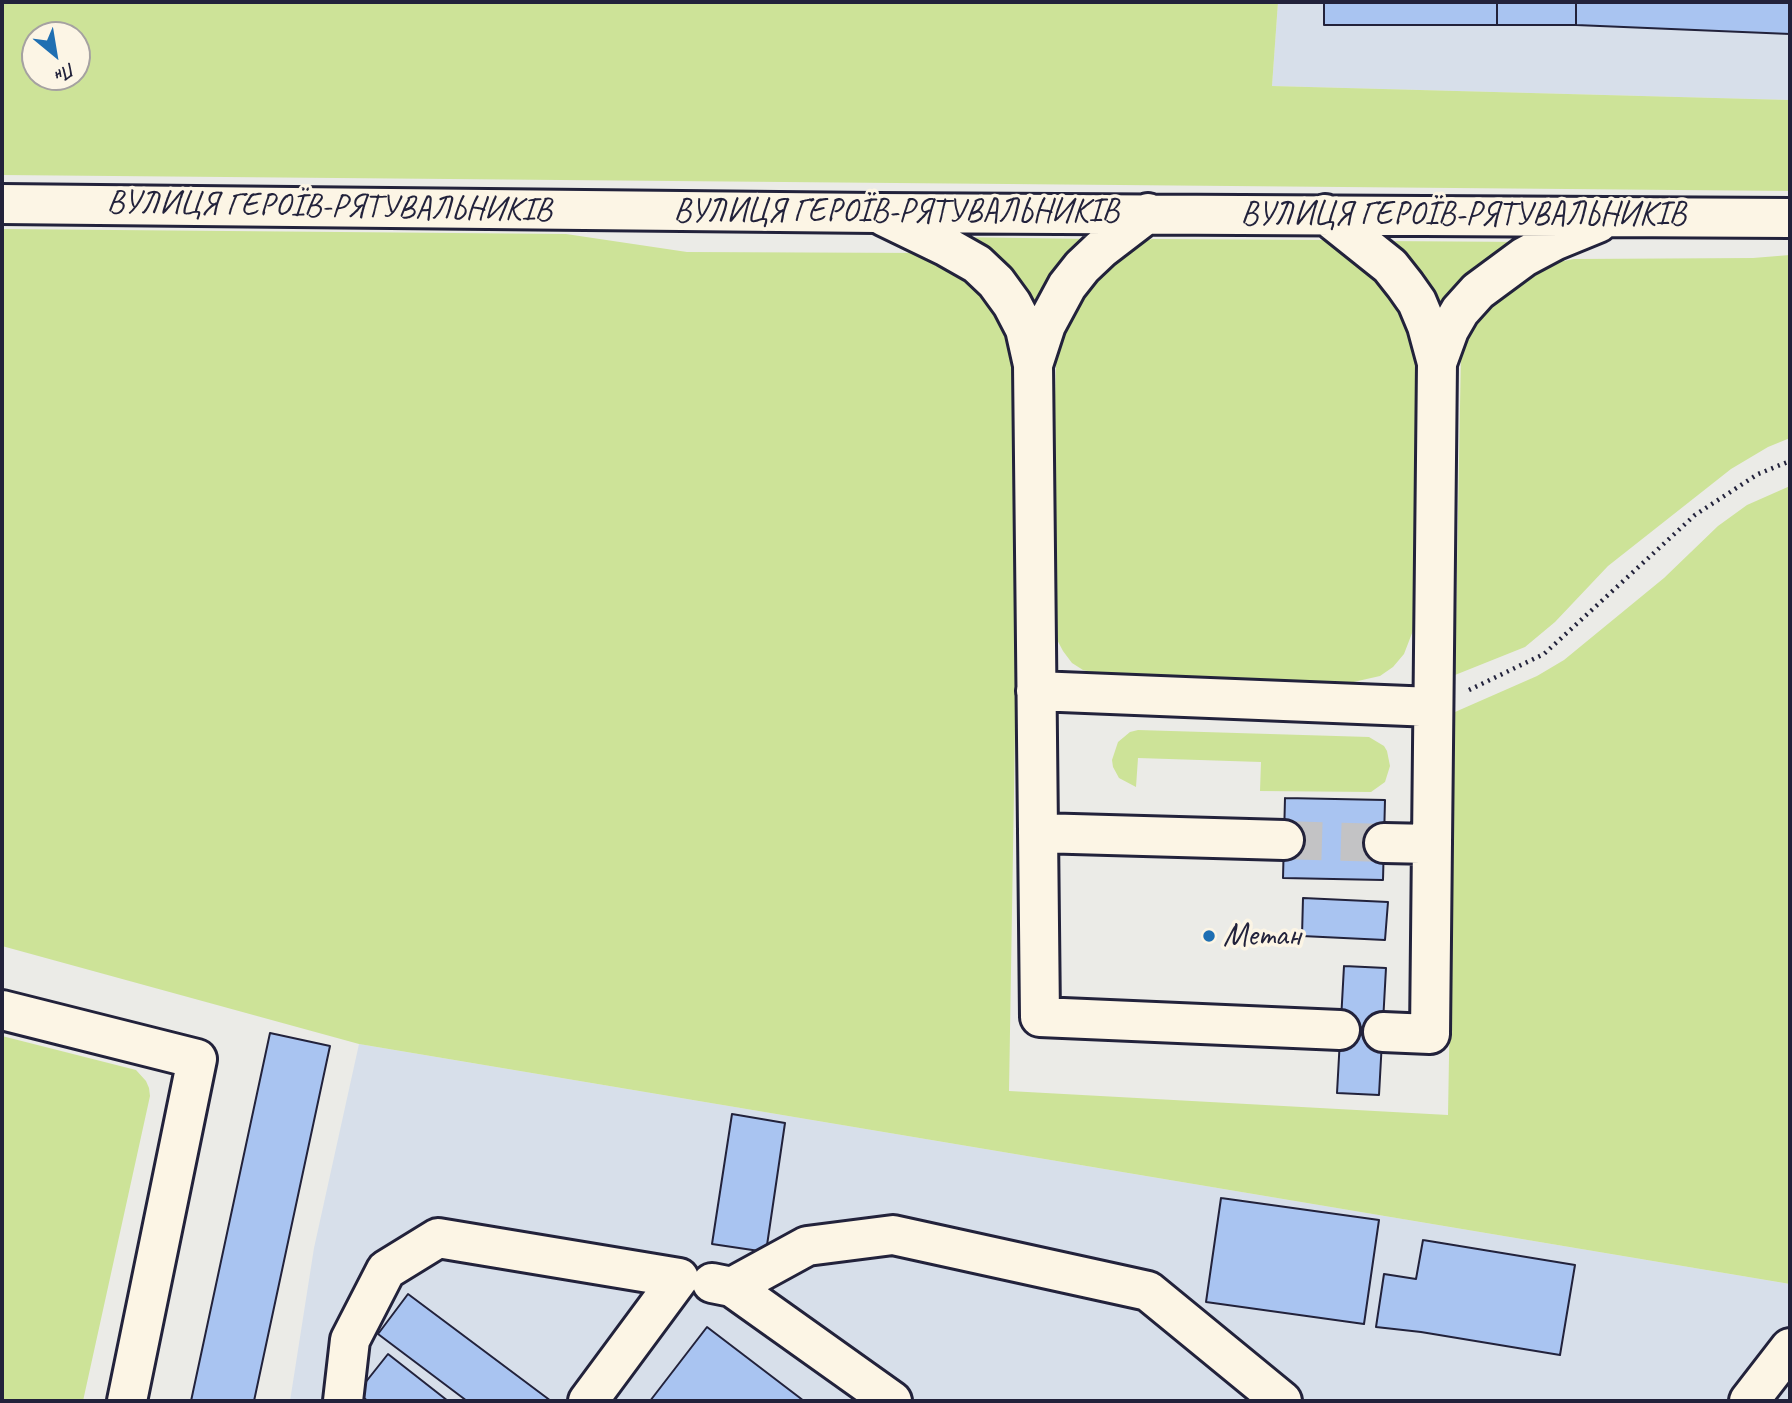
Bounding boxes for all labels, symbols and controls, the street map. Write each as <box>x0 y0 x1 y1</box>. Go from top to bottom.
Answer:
north arrow <box>21 21 91 91</box>
text: Пн <box>51 57 80 88</box>
street label: ВУЛИЦЯ ГЕРОЇВ-РЯТУВАЛЬНИКІВ <box>106 183 552 231</box>
street label: ВУЛИЦЯ ГЕРОЇВ-РЯТУВАЛЬНИКІВ <box>674 192 1118 232</box>
street label: ВУЛИЦЯ ГЕРОЇВ-РЯТУВАЛЬНИКІВ <box>1241 195 1685 235</box>
place label: Метан <box>1223 916 1301 956</box>
marker: Метан <box>1201 928 1217 944</box>

